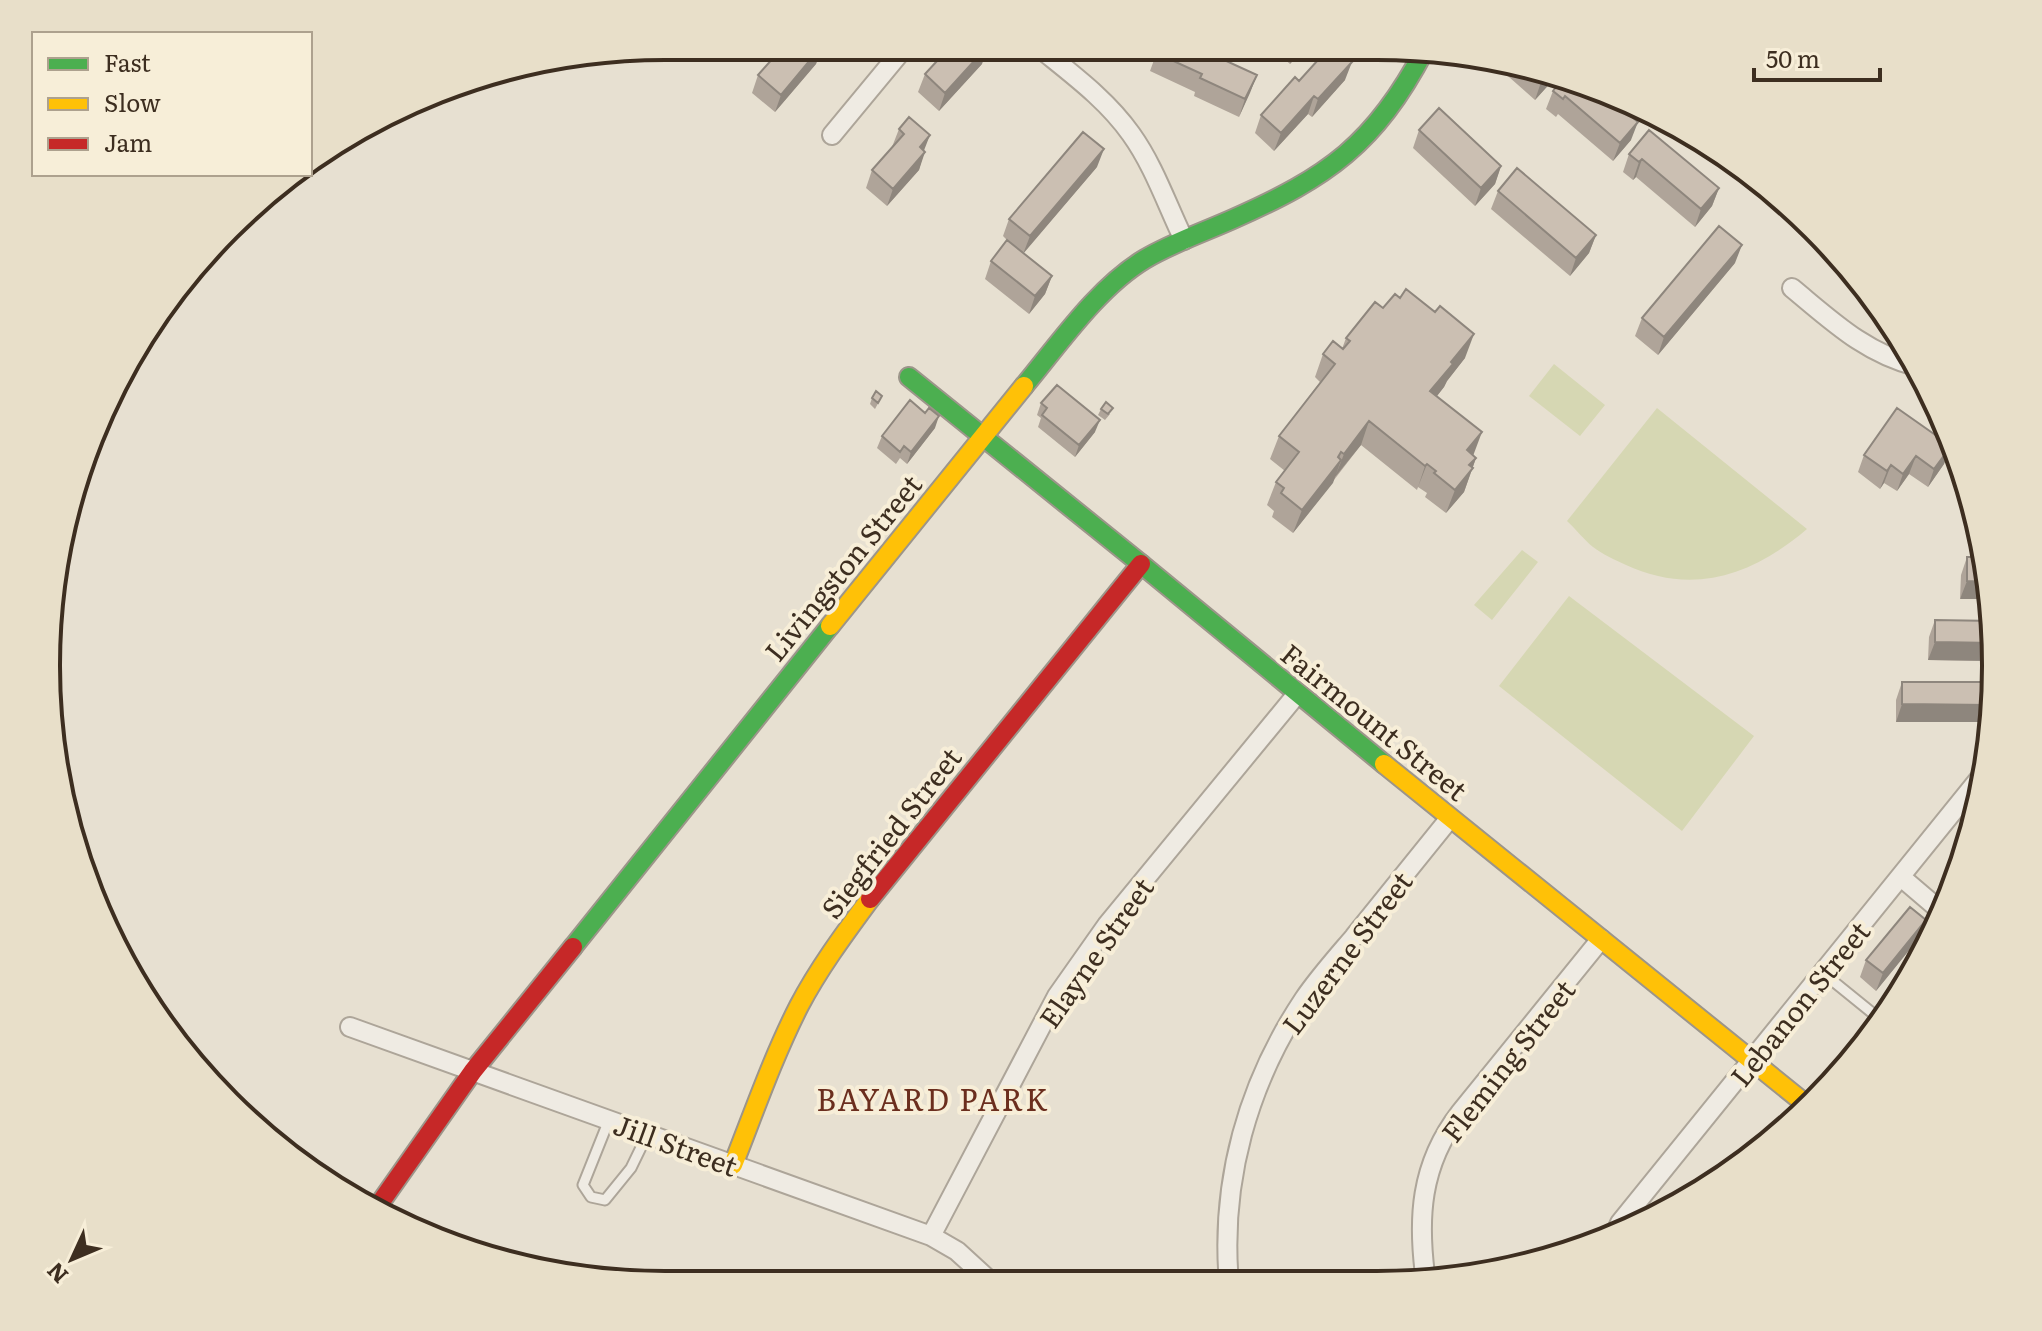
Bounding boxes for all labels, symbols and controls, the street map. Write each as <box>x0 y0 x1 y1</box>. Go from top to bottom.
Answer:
legend <box>32 32 312 176</box>
scale bar <box>1754 32 1880 82</box>
text: 50 m <box>1766 40 1820 75</box>
text: Fast <box>104 44 151 79</box>
text: Slow <box>104 84 161 119</box>
text: Jam <box>104 124 152 159</box>
street label: Livingston Street <box>753 464 931 670</box>
street label: Fairmount Street <box>1273 632 1478 810</box>
street label: Siegfried Street <box>810 737 971 926</box>
street label: Luzerne Street <box>1271 861 1422 1042</box>
street label: Elayne Street <box>1028 868 1163 1036</box>
street label: Lebanon Street <box>1719 911 1879 1095</box>
street label: Fleming Street <box>1430 969 1584 1150</box>
district label: BAYARD PARK <box>816 1076 1050 1120</box>
street label: Jill Street <box>608 1102 745 1186</box>
north arrow <box>32 1219 112 1299</box>
text: N <box>38 1256 75 1292</box>

